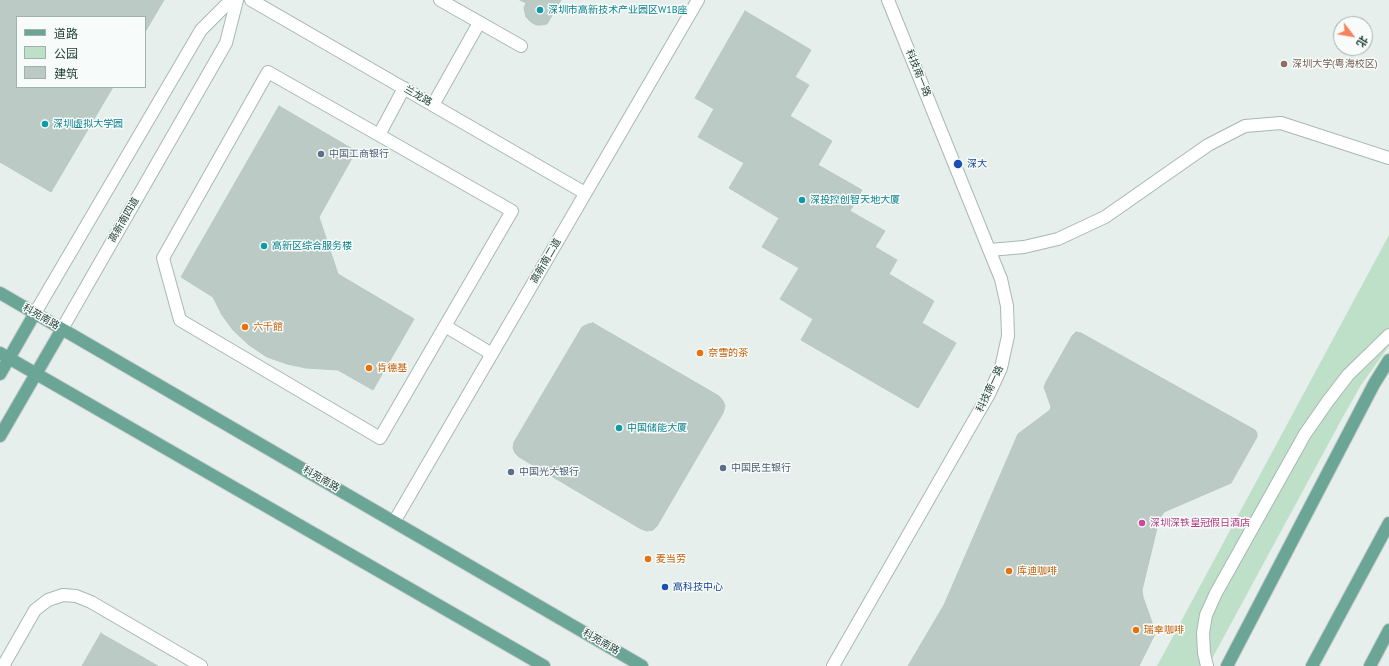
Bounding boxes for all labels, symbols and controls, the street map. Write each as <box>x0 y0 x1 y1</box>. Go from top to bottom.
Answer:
place label: 深圳市高新技术产业园区W1B座 <box>548 4 688 16</box>
marker: 深圳市高新技术产业园区W1B座 <box>535 5 545 15</box>
legend <box>16 16 146 88</box>
north arrow <box>1333 16 1373 56</box>
text: 道路 <box>54 26 78 41</box>
text: 北 <box>1354 33 1371 50</box>
text: 公园 <box>54 46 78 61</box>
street label: 科技南一路 <box>903 48 933 98</box>
place label: 深圳大学(粤海校区) <box>1292 58 1378 70</box>
marker: 深圳大学(粤海校区) <box>1279 59 1289 69</box>
text: 建筑 <box>54 66 78 81</box>
street label: 兰龙路 <box>402 83 434 109</box>
place label: 深圳虚拟大学园 <box>53 118 123 130</box>
marker: 深圳虚拟大学园 <box>40 119 50 129</box>
place label: 中国工商银行 <box>329 148 389 160</box>
marker: 中国工商银行 <box>316 149 326 159</box>
marker: 深大 <box>952 158 964 170</box>
place label: 深大 <box>967 158 987 170</box>
place label: 深投控创智天地大厦 <box>810 194 900 206</box>
street label: 高新南四道 <box>106 195 142 245</box>
marker: 深投控创智天地大厦 <box>797 195 807 205</box>
street label: 高新南二道 <box>528 236 564 286</box>
place label: 高新区综合服务楼 <box>272 240 352 252</box>
marker: 高新区综合服务楼 <box>259 241 269 251</box>
street label: 科苑南路 <box>21 302 61 332</box>
place label: 六千館 <box>253 321 283 333</box>
marker: 六千館 <box>240 322 250 332</box>
place label: 奈雪的茶 <box>708 347 748 359</box>
marker: 奈雪的茶 <box>695 348 705 358</box>
place label: 肯德基 <box>377 362 407 374</box>
marker: 肯德基 <box>364 363 374 373</box>
street label: 科技南一路 <box>974 364 1006 414</box>
place label: 中国储能大厦 <box>627 422 687 434</box>
marker: 中国储能大厦 <box>614 423 624 433</box>
place label: 中国民生银行 <box>731 462 791 474</box>
marker: 中国民生银行 <box>718 463 728 473</box>
street label: 科苑南路 <box>301 464 341 494</box>
place label: 中国光大银行 <box>519 466 579 478</box>
marker: 中国光大银行 <box>506 467 516 477</box>
place label: 深圳深铁皇冠假日酒店 <box>1150 517 1250 529</box>
marker: 深圳深铁皇冠假日酒店 <box>1137 518 1147 528</box>
place label: 麦当劳 <box>656 553 686 565</box>
marker: 麦当劳 <box>643 554 653 564</box>
place label: 库迪咖啡 <box>1017 565 1057 577</box>
marker: 库迪咖啡 <box>1004 566 1014 576</box>
place label: 高科技中心 <box>673 581 723 593</box>
marker: 高科技中心 <box>660 582 670 592</box>
place label: 瑞幸咖啡 <box>1144 624 1184 636</box>
marker: 瑞幸咖啡 <box>1131 625 1141 635</box>
street label: 科苑南路 <box>581 627 621 657</box>

